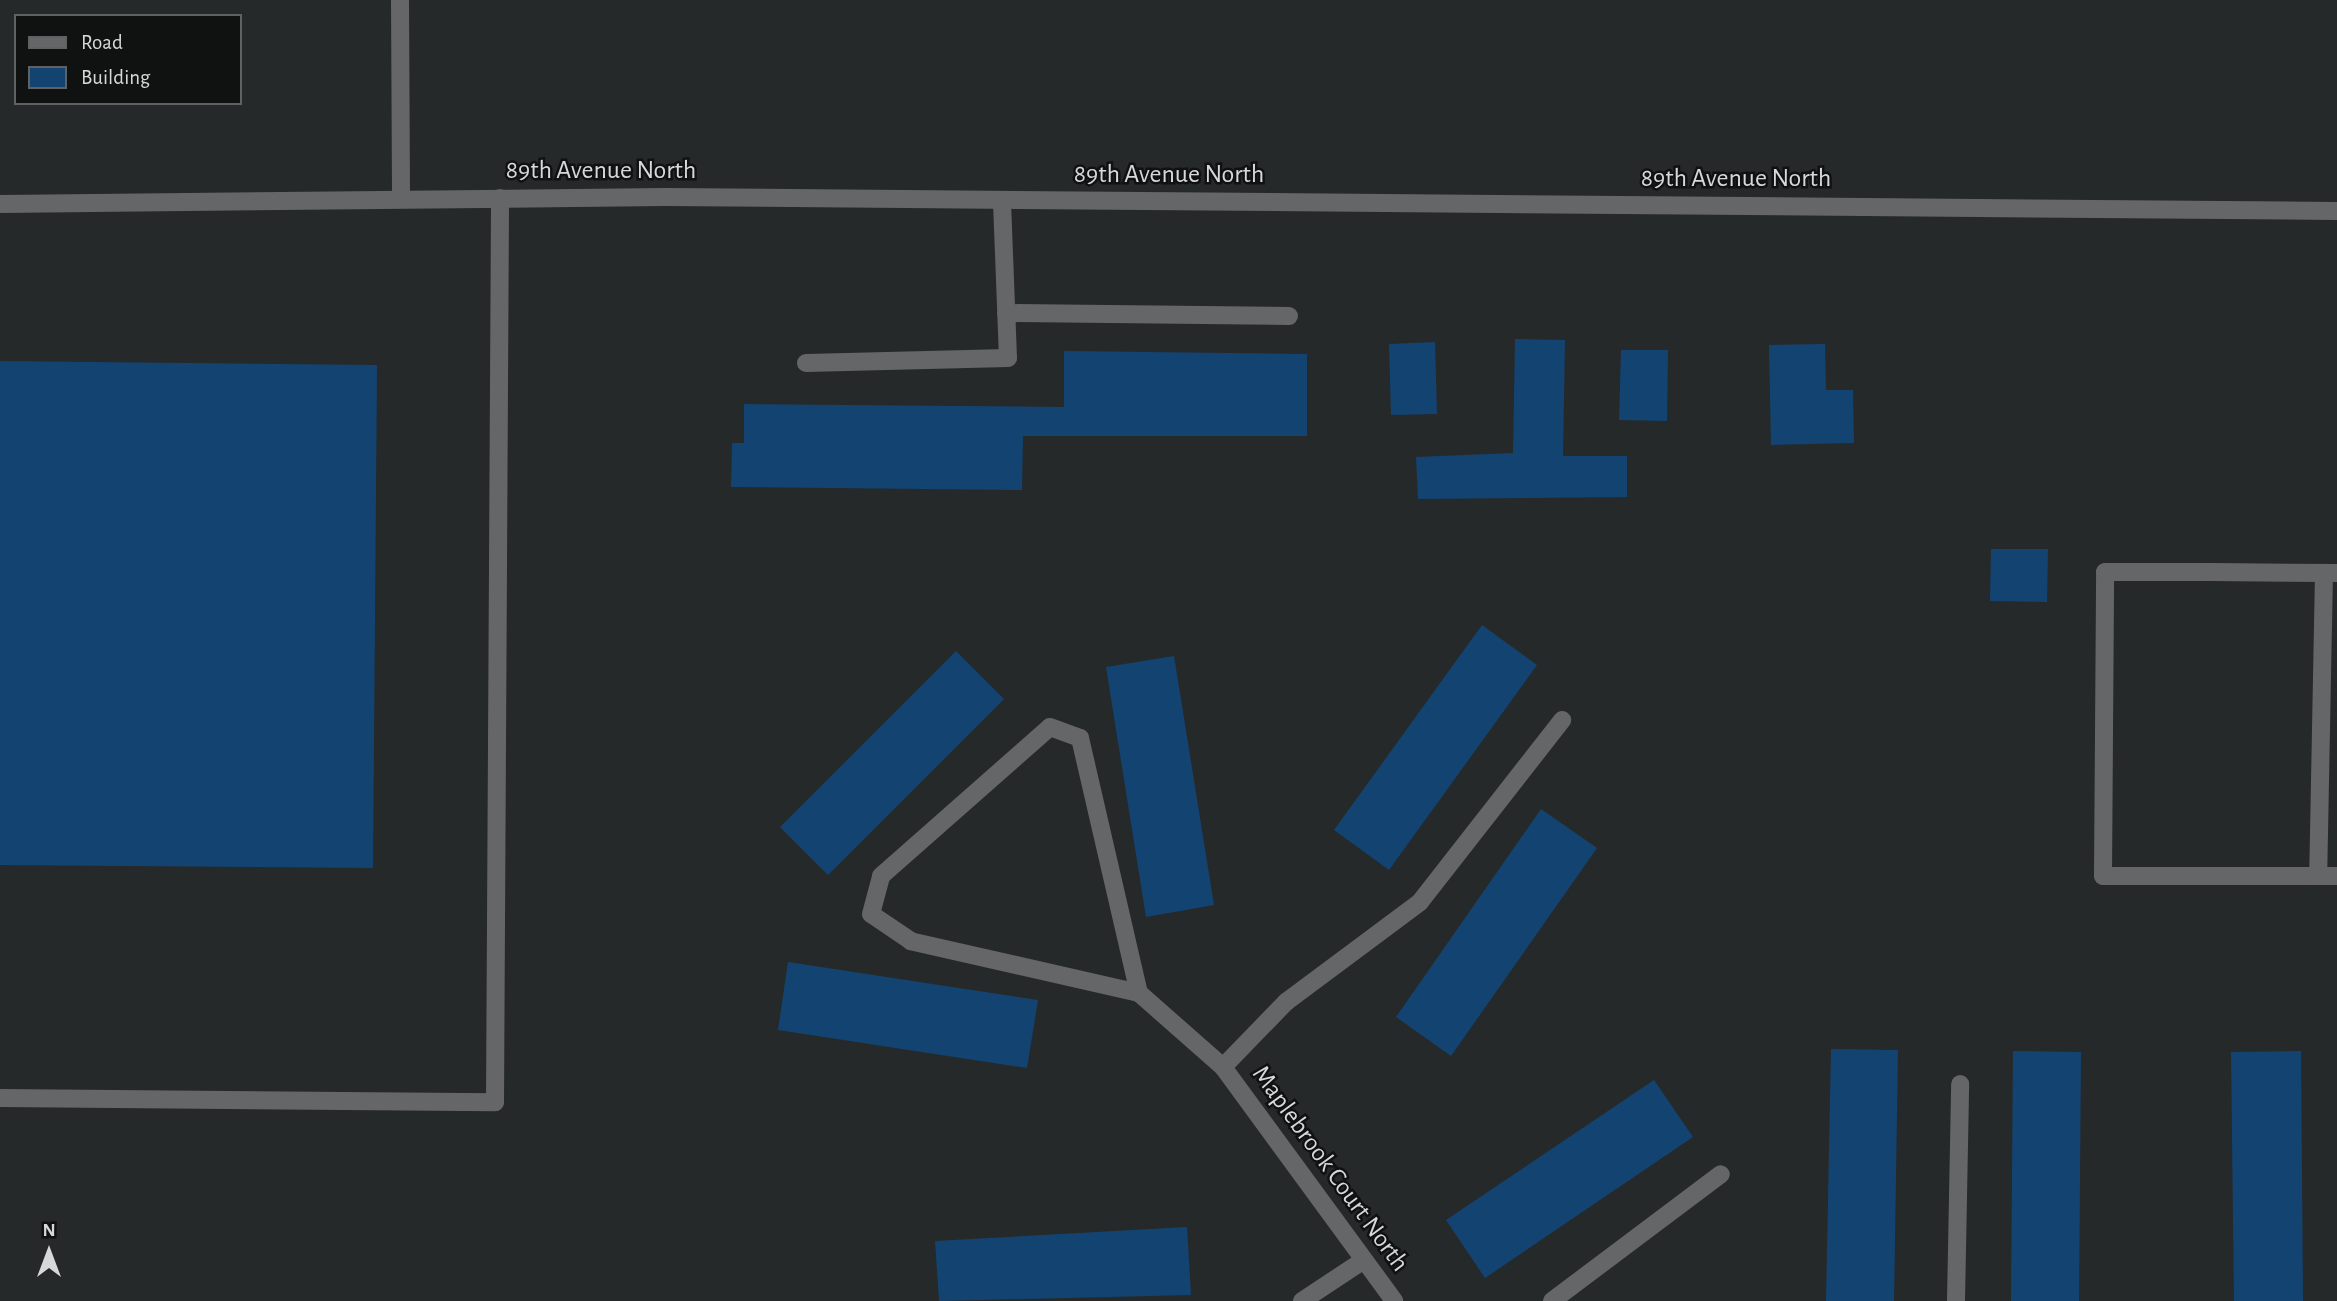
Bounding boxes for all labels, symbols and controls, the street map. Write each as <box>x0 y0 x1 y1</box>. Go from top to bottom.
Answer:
legend <box>14 14 242 105</box>
text: Road <box>81 32 123 53</box>
text: Building <box>81 67 150 88</box>
street label: 89th Avenue North <box>506 155 696 187</box>
street label: 89th Avenue North <box>1074 159 1264 191</box>
street label: 89th Avenue North <box>1641 163 1831 195</box>
street label: Maplebrook Court North <box>1245 1060 1415 1278</box>
north arrow <box>14 1217 84 1287</box>
text: N <box>42 1221 56 1240</box>

